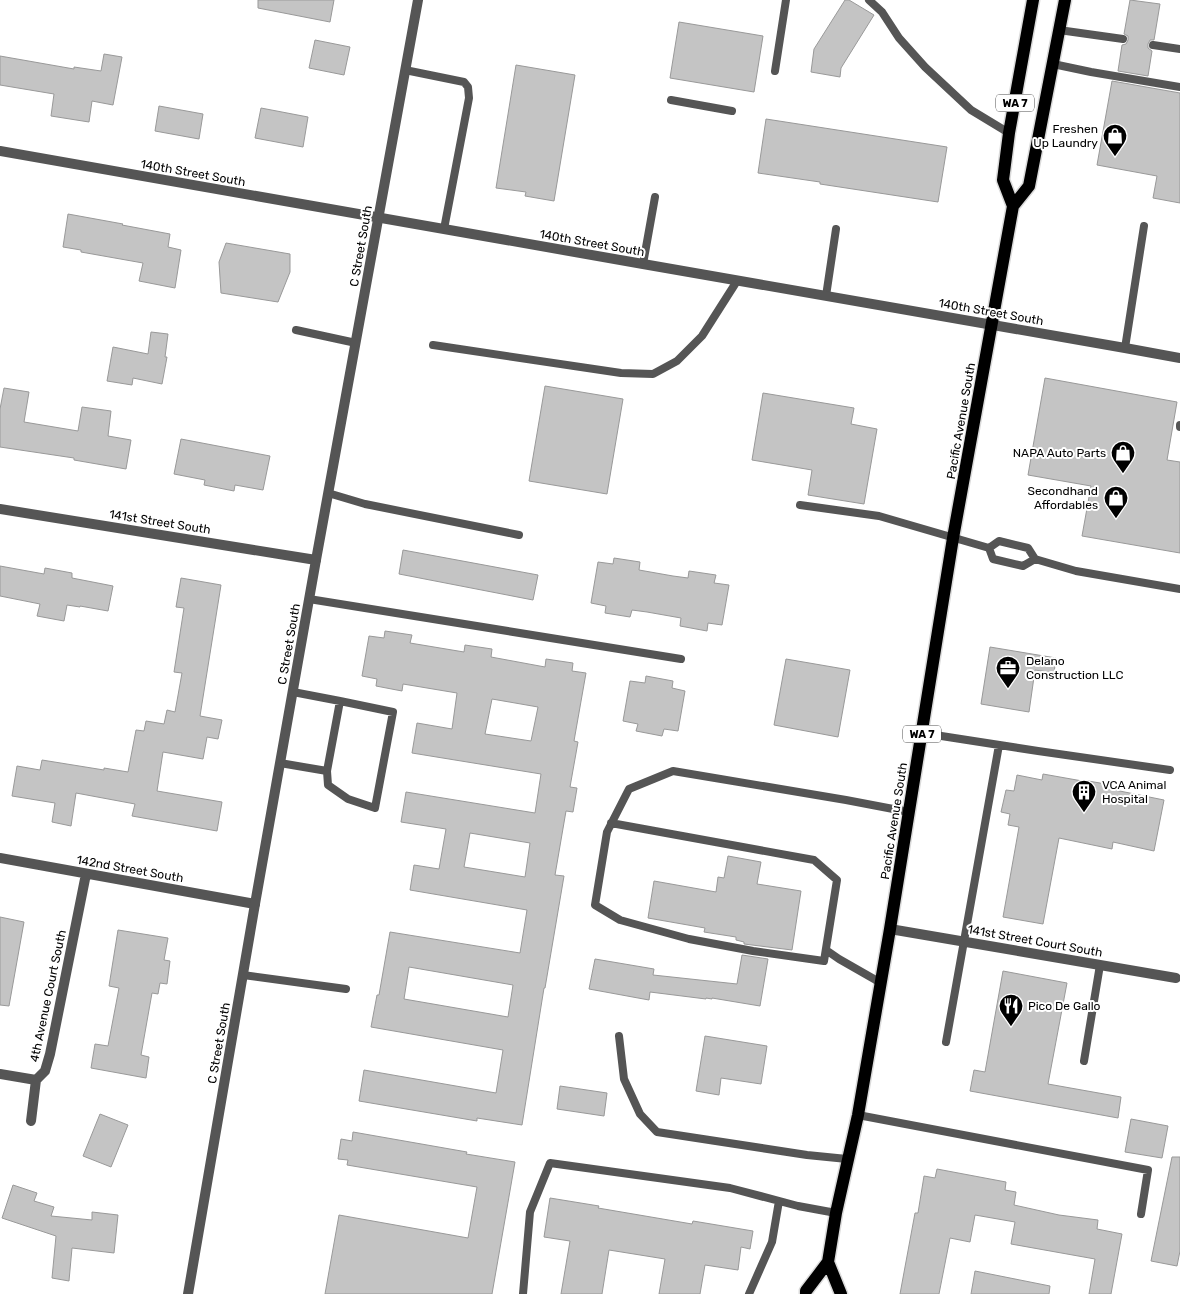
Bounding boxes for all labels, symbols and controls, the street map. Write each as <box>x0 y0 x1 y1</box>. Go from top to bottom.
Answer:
road number: WA 7 <box>996 95 1034 112</box>
place label: Freshen Up Laundry <box>1033 122 1098 150</box>
shop icon: Freshen Up Laundry <box>1102 123 1128 157</box>
street label: 140th Street South <box>139 157 247 189</box>
street label: C Street South <box>347 204 375 288</box>
street label: 140th Street South <box>538 227 646 259</box>
street label: 140th Street South <box>937 296 1045 328</box>
street label: Pacific Avenue South <box>944 362 978 480</box>
shop icon: NAPA Auto Parts <box>1110 440 1136 474</box>
place label: NAPA Auto Parts <box>1013 446 1106 460</box>
place label: Secondhand Affordables <box>1028 484 1098 512</box>
shop icon: Secondhand Affordables <box>1103 485 1129 519</box>
street label: 141st Street South <box>108 507 212 537</box>
street label: C Street South <box>275 602 303 686</box>
place label: Delano Construction LLC <box>1026 654 1123 682</box>
office icon: Delano Construction LLC <box>995 655 1021 689</box>
road number: WA 7 <box>903 726 941 742</box>
street label: Pacific Avenue South <box>878 762 910 880</box>
place label: VCA Animal Hospital <box>1102 778 1166 806</box>
building icon: VCA Animal Hospital <box>1071 779 1097 813</box>
street label: 142nd Street South <box>76 853 184 885</box>
street label: 141st Street Court South <box>966 922 1104 960</box>
street label: 4th Avenue Court South <box>27 929 69 1063</box>
restaurant icon: Pico De Gallo <box>998 993 1024 1027</box>
place label: Pico De Gallo <box>1028 999 1101 1013</box>
street label: C Street South <box>205 1001 233 1085</box>

